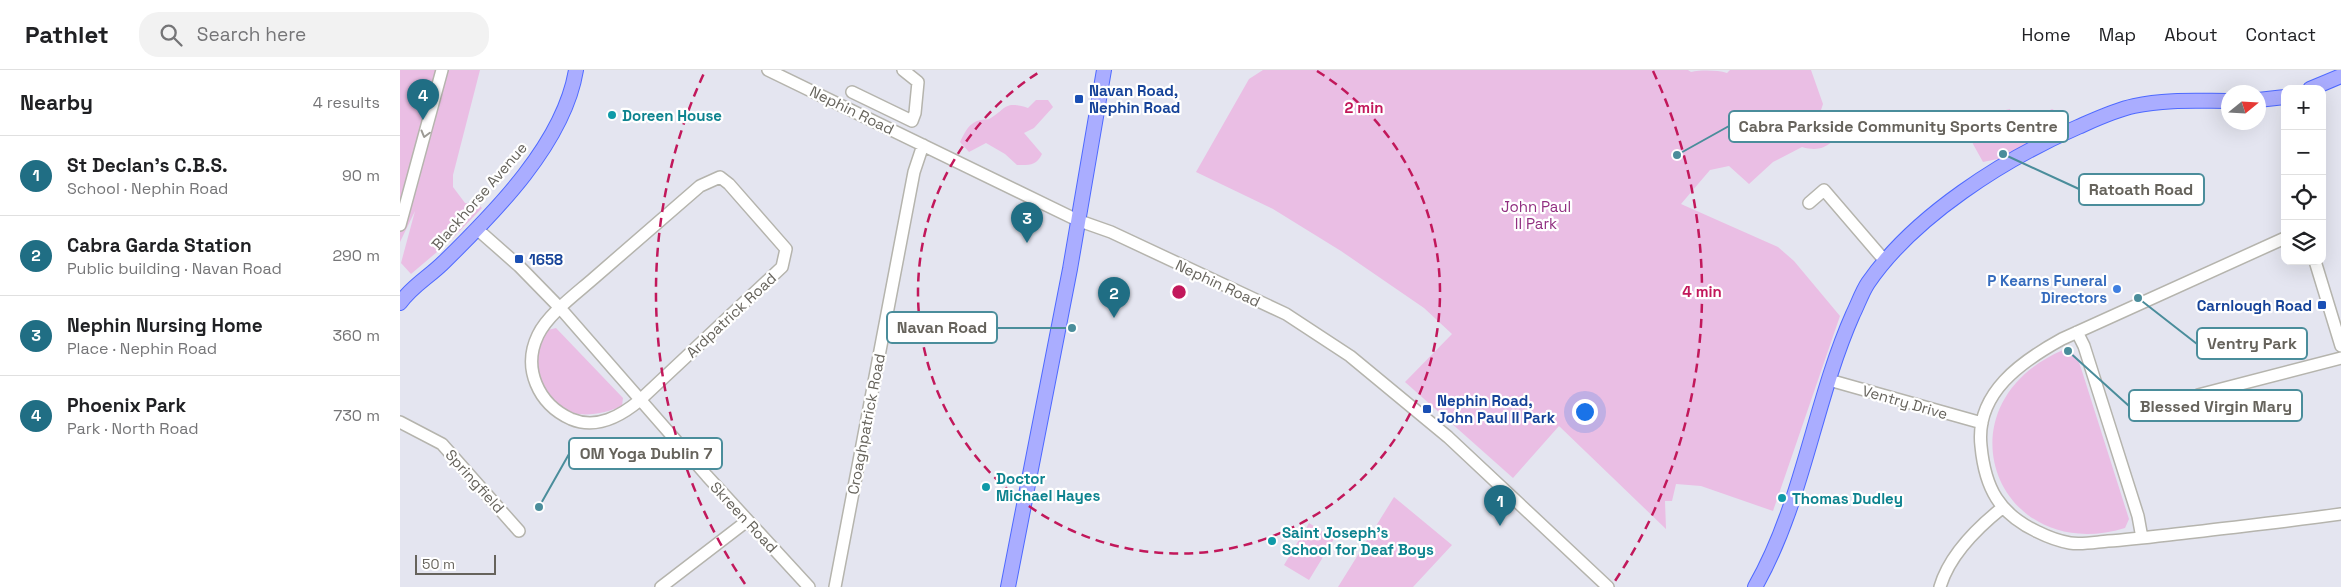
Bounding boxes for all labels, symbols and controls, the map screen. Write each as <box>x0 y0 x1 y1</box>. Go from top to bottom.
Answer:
search box <box>139 12 489 57</box>
text: Pathlet <box>25 19 109 50</box>
icon: search <box>157 21 185 49</box>
text: Search here <box>197 22 306 47</box>
text: Home <box>2022 23 2071 46</box>
text: Map <box>2099 23 2136 46</box>
text: About <box>2164 23 2218 46</box>
text: Contact <box>2246 23 2316 46</box>
pin: 4 <box>407 79 439 120</box>
street label: Nephin Road <box>807 81 897 139</box>
place label: Navan Road, Nephin Road <box>1089 81 1180 117</box>
north arrow <box>2221 85 2266 130</box>
map controls <box>2281 85 2326 265</box>
button: + <box>2281 85 2326 130</box>
text: Nearby <box>20 89 93 116</box>
text: 4 results <box>313 92 380 113</box>
marker: Navan Road, Nephin Road <box>1073 93 1085 105</box>
text: 2 min <box>1345 98 1383 117</box>
place label: Doreen House <box>622 106 722 125</box>
marker: Doreen House <box>606 109 618 121</box>
callout: Cabra Parkside Community Sports Centre <box>1729 111 2068 142</box>
text: Cabra Parkside Community Sports Centre <box>1738 116 2058 137</box>
one-way arrow <box>420 129 431 138</box>
button: − <box>2281 130 2326 175</box>
street label: Blackhorse Avenue <box>427 138 531 254</box>
text: St Declan's C.B.S. <box>67 153 228 178</box>
text: 1 <box>32 165 40 186</box>
text: 90 m <box>342 165 380 186</box>
callout: Ratoath Road <box>2079 174 2204 205</box>
button: locate <box>2281 175 2326 220</box>
text: School · Nephin Road <box>67 178 228 199</box>
text: Ratoath Road <box>2089 179 2193 200</box>
park label: John Paul II Park <box>1501 197 1571 233</box>
pin: 3 <box>1011 202 1043 243</box>
button: layers <box>2281 220 2326 265</box>
text: Cabra Garda Station <box>67 233 252 258</box>
text: 2 <box>31 245 41 266</box>
text: 290 m <box>332 245 380 266</box>
place label: 1658 <box>529 250 563 269</box>
marker: 1658 <box>513 253 525 265</box>
street label: Nephin Road <box>1173 255 1263 311</box>
text: Public building · Navan Road <box>67 258 282 279</box>
street label: Ardpatrick Road <box>682 268 780 362</box>
place label: P Kearns Funeral Directors <box>1987 271 2107 307</box>
pin: 2 <box>1098 277 1130 318</box>
text: 4 min <box>1682 282 1722 301</box>
centre of rings <box>1170 283 1188 301</box>
marker: P Kearns Funeral Directors <box>2111 283 2123 295</box>
place label: Carnlough Road <box>2197 296 2312 315</box>
marker: Carnlough Road <box>2316 299 2328 311</box>
callout: Navan Road <box>887 312 997 343</box>
text: Nephin Nursing Home <box>67 313 263 338</box>
text: Navan Road <box>897 317 987 338</box>
text: 3 <box>31 325 41 346</box>
text: 360 m <box>332 325 380 346</box>
callout: Ventry Park <box>2197 328 2307 359</box>
text: Ventry Park <box>2207 333 2297 354</box>
text: Place · Nephin Road <box>67 338 217 359</box>
street label: Croaghpatrick Road <box>843 352 889 496</box>
street label: Ventry Drive <box>1860 381 1950 423</box>
callout: Blessed Virgin Mary <box>2129 390 2302 421</box>
place label: Nephin Road, John Paul II Park <box>1437 391 1556 427</box>
text: Phoenix Park <box>67 393 186 418</box>
text: Blessed Virgin Mary <box>2140 396 2292 417</box>
your location <box>1572 399 1598 425</box>
marker: Nephin Road, John Paul II Park <box>1421 403 1433 415</box>
text: 4 <box>31 405 41 426</box>
text: 730 m <box>333 405 380 426</box>
text: Park · North Road <box>67 418 199 439</box>
callout: OM Yoga Dublin 7 <box>569 438 722 469</box>
text: OM Yoga Dublin 7 <box>580 443 712 464</box>
street label: Springfield <box>441 445 509 517</box>
place label: Doctor Michael Hayes <box>996 469 1100 505</box>
street label: Skreen Road <box>706 478 782 556</box>
marker: Doctor Michael Hayes <box>980 481 992 493</box>
pin: 1 <box>1484 485 1516 526</box>
place label: Thomas Dudley <box>1792 489 1903 508</box>
marker: Thomas Dudley <box>1776 492 1788 504</box>
place label: Saint Joseph's School for Deaf Boys <box>1282 523 1434 559</box>
marker: Saint Joseph's School for Deaf Boys <box>1266 535 1278 547</box>
scale bar <box>415 552 496 575</box>
text: 50 m <box>422 555 455 573</box>

